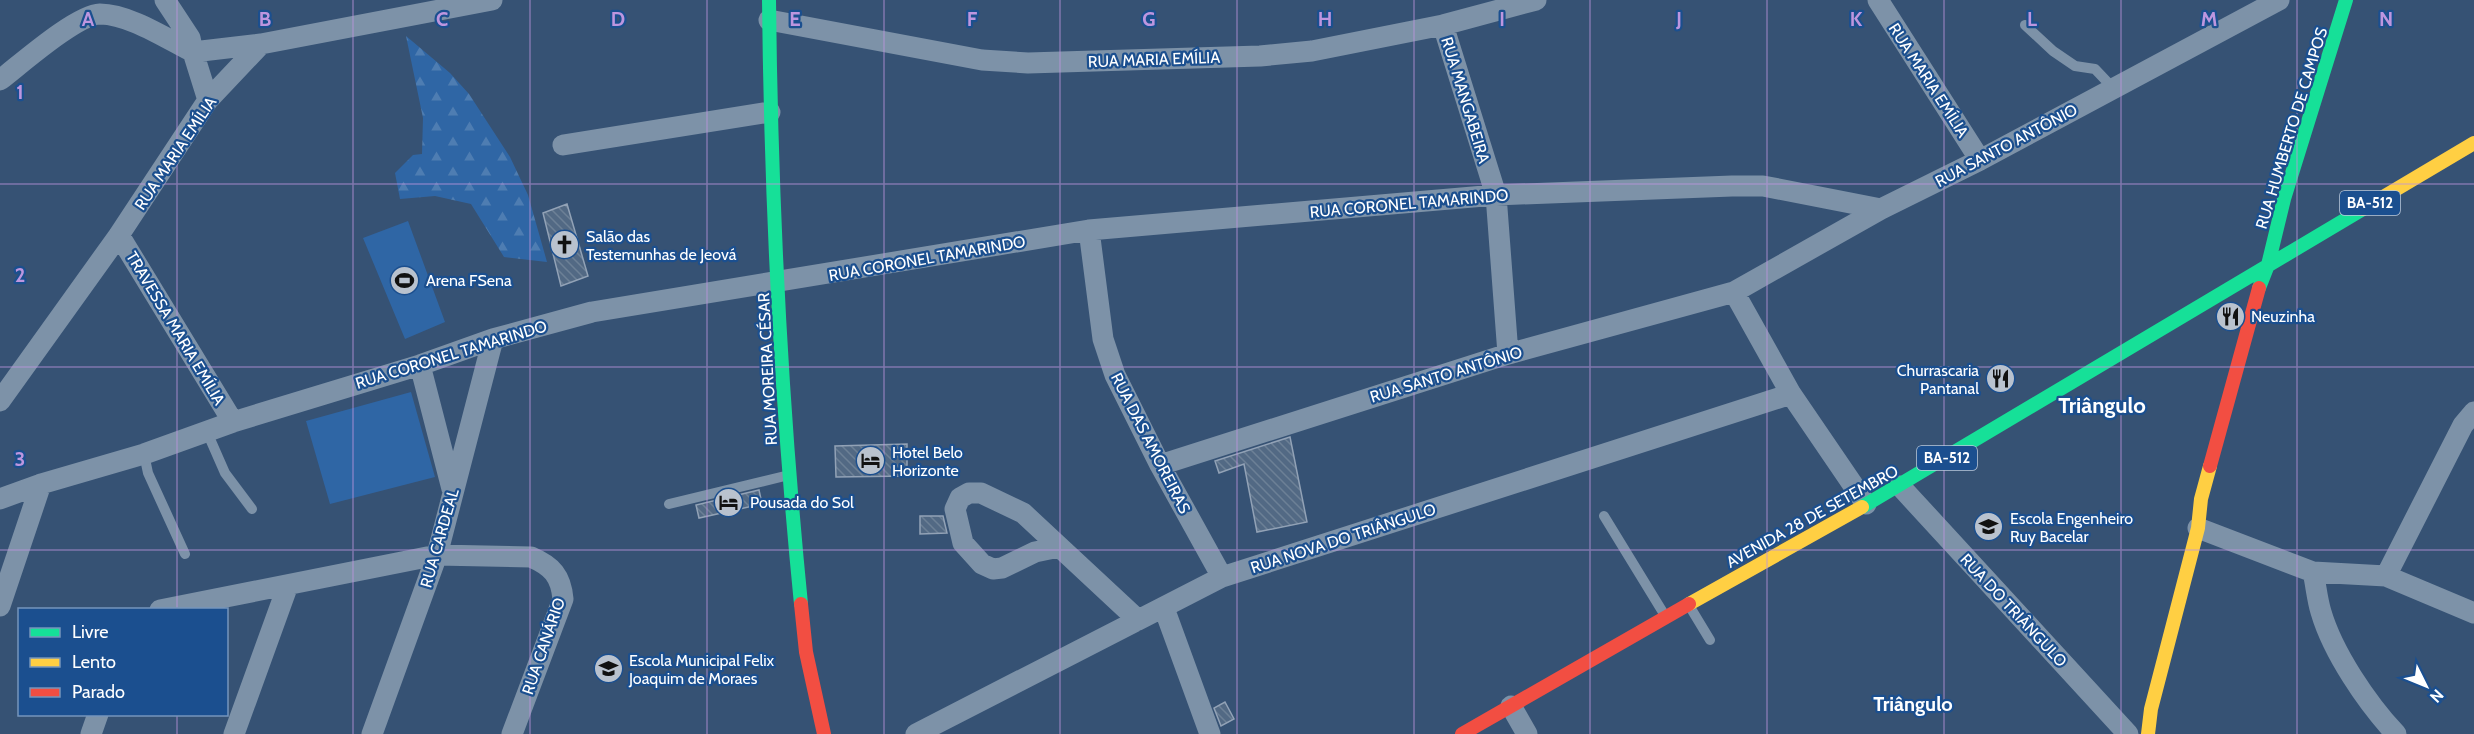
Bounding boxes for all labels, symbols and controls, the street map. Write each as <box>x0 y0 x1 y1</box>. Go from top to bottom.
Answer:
text: A <box>82 7 95 31</box>
text: B <box>259 7 271 31</box>
text: C <box>436 7 448 31</box>
text: D <box>611 7 625 31</box>
text: E <box>789 7 801 31</box>
text: F <box>967 7 978 31</box>
text: G <box>1142 7 1156 31</box>
text: H <box>1318 7 1332 31</box>
text: I <box>1499 7 1505 31</box>
text: J <box>1675 7 1682 31</box>
text: K <box>1850 7 1863 31</box>
text: L <box>2027 7 2037 31</box>
text: M <box>2201 7 2217 31</box>
text: N <box>2379 7 2393 31</box>
street label: RUA MARIA EMÍLIA <box>1885 20 1973 141</box>
street label: RUA HUMBERTO DE CAMPOS <box>2252 25 2331 231</box>
street label: RUA MANGABEIRA <box>1437 35 1494 166</box>
street label: RUA MARIA EMÍLIA <box>1088 48 1221 71</box>
text: 1 <box>16 80 24 104</box>
street label: RUA MARIA EMÍLIA <box>131 93 220 213</box>
street label: RUA SANTO ANTÔNIO <box>1932 100 2081 191</box>
street label: RUA CORONEL TAMARINDO <box>1309 185 1509 222</box>
road number: BA-512 <box>2340 191 2400 215</box>
place label: Salão das Testemunhas de Jeová <box>586 227 737 264</box>
church icon: Salão das Testemunhas de Jeová <box>549 229 581 261</box>
street label: RUA CORONEL TAMARINDO <box>827 232 1027 285</box>
street label: TRAVESSA MARIA EMÍLIA <box>122 248 229 409</box>
text: 2 <box>15 263 25 287</box>
sports icon: Arena FSena <box>389 264 421 296</box>
place label: Arena FSena <box>426 271 512 290</box>
street label: RUA MOREIRA CÉSAR <box>754 292 781 446</box>
restaurant icon: Neuzinha <box>2214 300 2246 332</box>
place label: Neuzinha <box>2251 307 2315 326</box>
street label: RUA CORONEL TAMARINDO <box>353 316 549 393</box>
street label: RUA SANTO ANTÔNIO <box>1368 342 1525 407</box>
place label: Churrascaria Pantanal <box>1897 361 1979 398</box>
restaurant icon: Churrascaria Pantanal <box>1984 363 2016 395</box>
street label: RUA DAS AMOREIRAS <box>1107 370 1194 517</box>
district label: Triângulo <box>2058 392 2146 419</box>
place label: Hotel Belo Horizonte <box>892 443 963 480</box>
hotel icon: Hotel Belo Horizonte <box>855 445 887 477</box>
road number: BA-512 <box>1917 446 1977 470</box>
text: 3 <box>15 447 25 471</box>
street label: AVENIDA 28 DE SETEMBRO <box>1723 461 1902 572</box>
street label: RUA CARDEAL <box>416 486 463 590</box>
hotel icon: Pousada do Sol <box>713 486 745 518</box>
place label: Pousada do Sol <box>750 493 854 512</box>
street label: RUA NOVA DO TRIÂNGULO <box>1248 500 1438 577</box>
place label: Escola Engenheiro Ruy Bacelar <box>2010 509 2133 546</box>
school or university icon: Escola Engenheiro Ruy Bacelar <box>1973 511 2005 543</box>
street label: RUA DO TRIÂNGULO <box>1956 550 2071 671</box>
street label: RUA CANÁRIO <box>518 595 569 697</box>
legend <box>18 608 228 716</box>
text: Livre <box>72 621 108 643</box>
text: Lento <box>72 651 116 673</box>
place label: Escola Municipal Felix Joaquim de Moraes <box>628 651 775 688</box>
school or university icon: Escola Municipal Felix Joaquim de Moraes <box>592 653 624 685</box>
north arrow <box>2396 656 2456 716</box>
text: Parado <box>72 681 125 703</box>
text: N <box>2426 685 2447 707</box>
district label: Triângulo <box>1873 692 1953 716</box>

